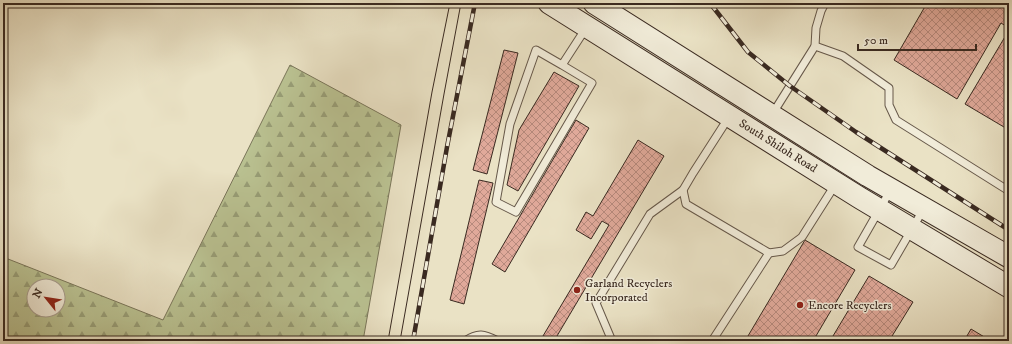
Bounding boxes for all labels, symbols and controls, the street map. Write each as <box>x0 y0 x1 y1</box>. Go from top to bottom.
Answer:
scale bar <box>858 26 976 52</box>
text: 50 m <box>864 33 888 48</box>
street label: South Shiloh Road <box>736 116 820 176</box>
place label: Garland Recyclers Incorporated <box>585 276 672 305</box>
north arrow <box>26 278 66 318</box>
marker: Garland Recyclers Incorporated <box>572 285 582 295</box>
text: N <box>30 286 47 301</box>
place label: Encore Recyclers <box>808 298 892 313</box>
marker: Encore Recyclers <box>795 300 805 310</box>

